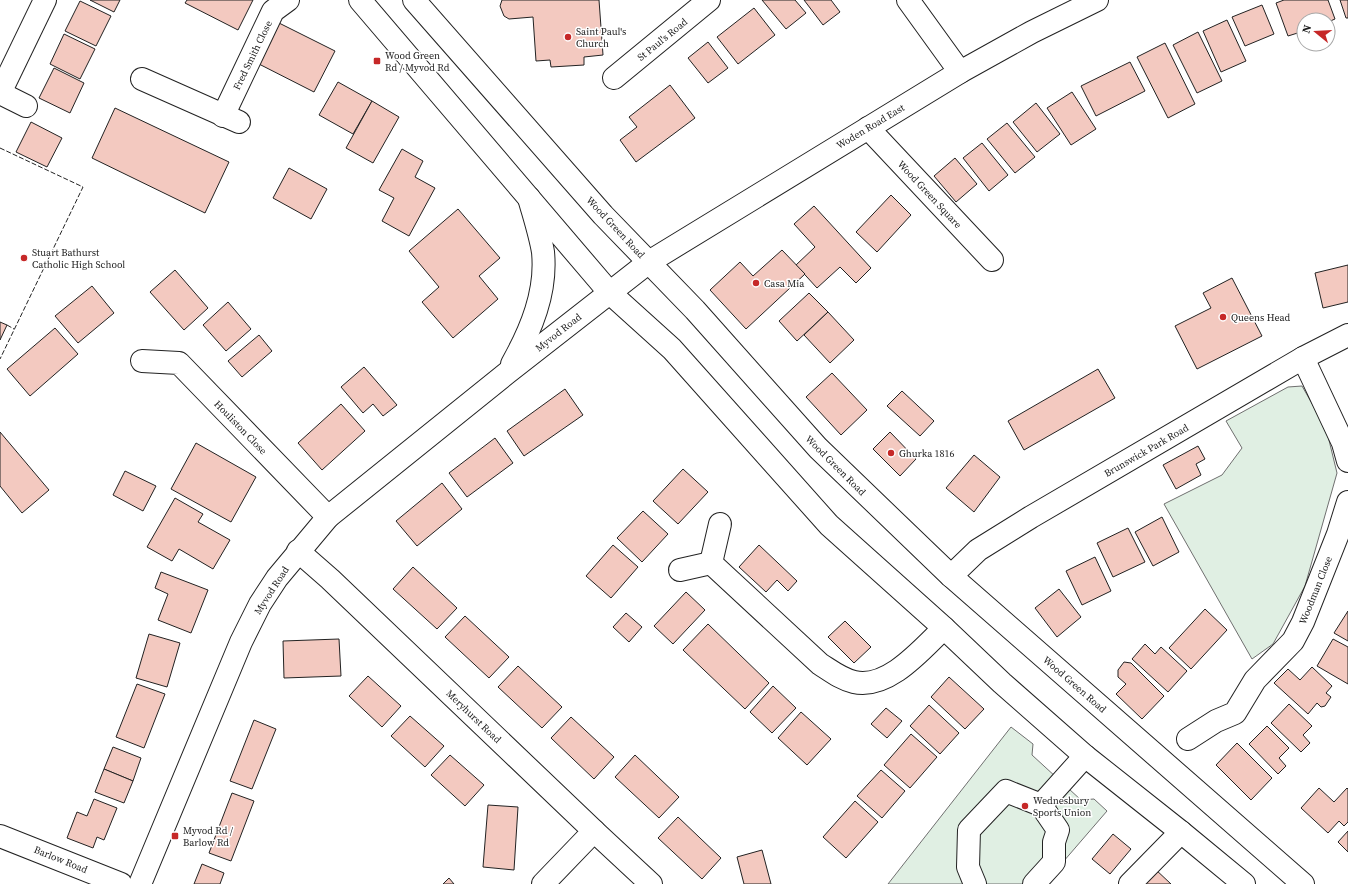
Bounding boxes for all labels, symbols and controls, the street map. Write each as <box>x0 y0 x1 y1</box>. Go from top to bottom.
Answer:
north arrow <box>1296 12 1336 52</box>
street label: St Paul's Road <box>635 15 690 64</box>
street label: Fred Smith Close <box>230 18 275 92</box>
text: N <box>1299 23 1315 35</box>
place label: Saint Paul's Church <box>576 25 626 50</box>
marker: Saint Paul's Church <box>563 32 573 42</box>
place label: Wood Green Rd / Myvod Rd <box>385 49 450 74</box>
marker: Wood Green Rd / Myvod Rd <box>372 56 382 66</box>
street label: Woden Road East <box>834 101 907 152</box>
street label: Wood Green Square <box>895 158 964 231</box>
street label: Wood Green Road <box>584 194 648 261</box>
place label: Stuart Bathurst Catholic High School <box>32 246 125 271</box>
marker: Stuart Bathurst Catholic High School <box>19 253 29 263</box>
place label: Casa Mia <box>764 277 805 290</box>
marker: Casa Mia <box>751 278 761 288</box>
street label: Myvod Road <box>533 310 584 354</box>
place label: Queens Head <box>1231 311 1291 324</box>
marker: Queens Head <box>1218 312 1228 322</box>
street label: Houliston Close <box>211 397 270 457</box>
street label: Brunswick Park Road <box>1102 421 1191 480</box>
street label: Wood Green Road <box>803 432 869 498</box>
place label: Ghurka 1816 <box>899 447 955 460</box>
marker: Ghurka 1816 <box>886 448 896 458</box>
street label: Woodman Close <box>1296 554 1335 626</box>
street label: Myvod Road <box>251 563 292 617</box>
street label: Wood Green Road <box>1040 653 1109 716</box>
street label: Meryhurst Road <box>443 687 504 746</box>
place label: Wednesbury Sports Union <box>1033 794 1091 819</box>
marker: Wednesbury Sports Union <box>1020 801 1030 811</box>
place label: Myvod Rd / Barlow Rd <box>183 824 234 849</box>
marker: Myvod Rd / Barlow Rd <box>170 831 180 841</box>
street label: Barlow Road <box>32 843 90 876</box>

